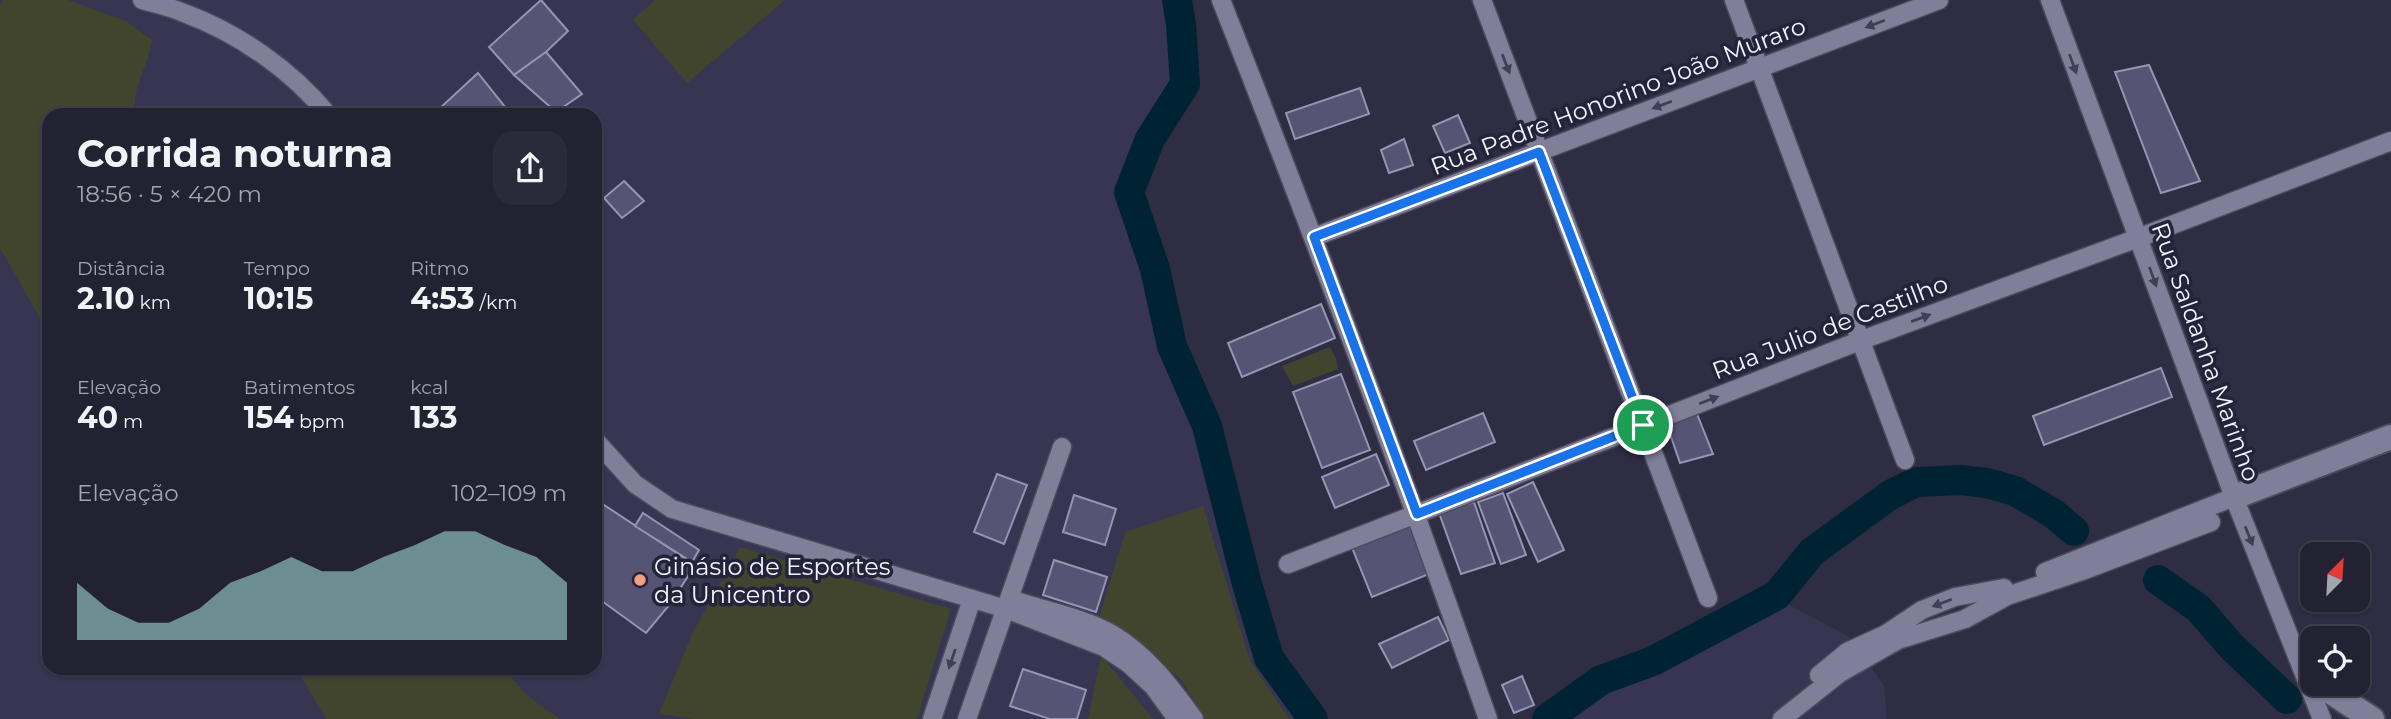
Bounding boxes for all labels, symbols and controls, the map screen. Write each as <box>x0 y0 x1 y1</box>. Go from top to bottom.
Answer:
street label: Rua Padre Honorino João Muraro <box>1426 11 1810 181</box>
one-way arrow <box>1864 19 1885 30</box>
one-way arrow <box>1501 53 1512 74</box>
one-way arrow <box>2068 53 2079 74</box>
one-way arrow <box>1652 100 1673 111</box>
text: Corrida noturna <box>77 130 393 177</box>
button: share <box>493 131 567 205</box>
text: 18:56 · 5 × 420 m <box>77 180 262 208</box>
street label: Rua Saldanha Marinho <box>2146 219 2266 485</box>
text: Distância <box>77 257 165 280</box>
text: Tempo <box>244 257 310 280</box>
text: Ritmo <box>410 257 469 280</box>
one-way arrow <box>2147 267 2158 288</box>
street label: Rua Julio de Castilho <box>1708 269 1952 385</box>
text: 2.10 <box>77 280 135 317</box>
text: 10:15 <box>244 280 313 317</box>
text: 4:53 <box>410 280 475 317</box>
text: km <box>135 291 171 314</box>
text: /km <box>475 291 517 314</box>
one-way arrow <box>1911 312 1932 323</box>
text: Elevação <box>77 376 161 399</box>
text: Batimentos <box>244 376 355 399</box>
text: kcal <box>410 376 448 399</box>
one-way arrow <box>1698 394 1719 405</box>
pin <box>1613 395 1673 455</box>
text: 40 <box>77 399 118 436</box>
text: 154 <box>244 399 294 436</box>
text: 133 <box>410 399 457 436</box>
icon: arrive <box>1624 406 1662 444</box>
text: m <box>118 410 143 433</box>
text: bpm <box>294 410 345 433</box>
text: Elevação <box>77 479 179 507</box>
text: 102–109 m <box>452 479 567 507</box>
one-way arrow <box>2244 526 2255 547</box>
north arrow <box>2300 542 2370 612</box>
map controls <box>2300 542 2370 696</box>
place label: Ginásio de Esportes da Unicentro <box>654 552 890 609</box>
marker: Ginásio de Esportes da Unicentro <box>632 572 648 588</box>
one-way arrow <box>1931 597 1952 608</box>
button: locate <box>2300 626 2370 696</box>
one-way arrow <box>946 649 957 670</box>

